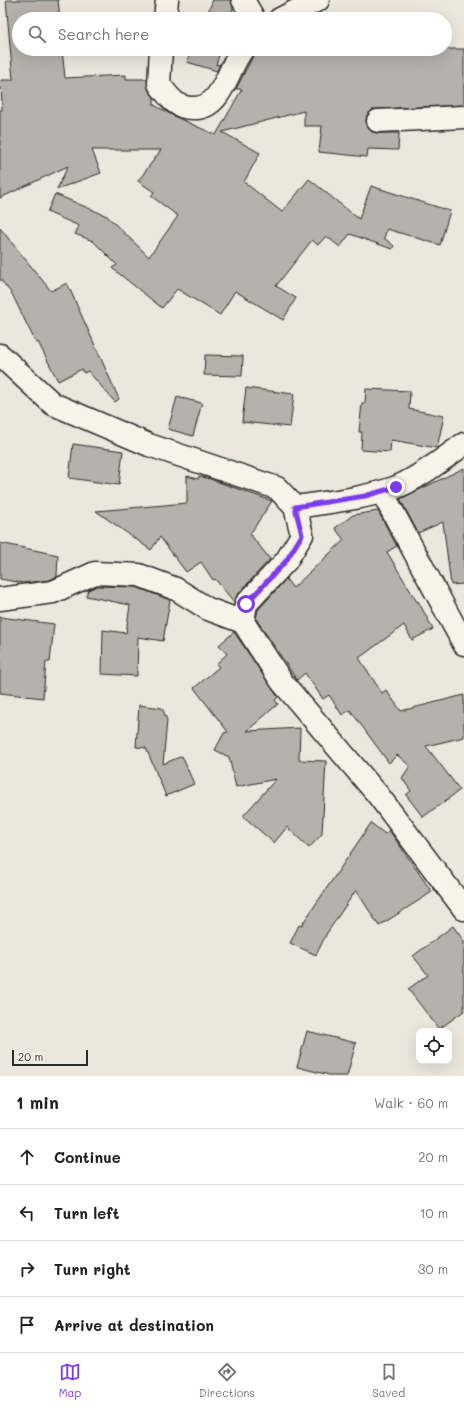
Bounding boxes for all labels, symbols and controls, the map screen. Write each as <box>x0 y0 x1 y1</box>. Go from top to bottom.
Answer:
search box <box>12 12 452 56</box>
icon: search <box>26 23 48 45</box>
text: Search here <box>58 24 149 44</box>
route end <box>387 478 405 496</box>
route start <box>237 595 255 613</box>
map controls <box>416 1028 452 1064</box>
button: locate <box>416 1028 452 1064</box>
scale bar <box>12 1048 88 1067</box>
text: 20 m <box>18 1049 43 1064</box>
text: 1 min <box>16 1091 59 1113</box>
text: Walk · 60 m <box>374 1094 448 1111</box>
icon: ahead <box>16 1146 38 1168</box>
text: Continue <box>54 1147 121 1167</box>
text: 20 m <box>418 1148 448 1165</box>
icon: left <box>16 1202 38 1224</box>
text: Turn left <box>54 1203 119 1223</box>
text: 10 m <box>420 1204 448 1221</box>
icon: right <box>16 1258 38 1280</box>
text: Turn right <box>54 1259 131 1279</box>
text: 30 m <box>418 1260 448 1277</box>
icon: arrive <box>16 1314 38 1336</box>
text: Arrive at destination <box>54 1315 214 1335</box>
tab: Map <box>59 1361 81 1400</box>
tab: Directions <box>199 1361 255 1400</box>
tab: Saved <box>372 1361 405 1400</box>

